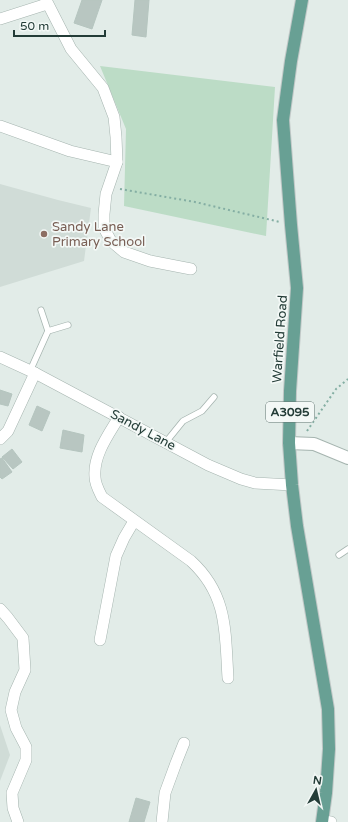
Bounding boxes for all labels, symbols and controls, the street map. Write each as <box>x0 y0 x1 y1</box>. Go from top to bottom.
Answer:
scale bar <box>14 12 105 38</box>
text: 50 m <box>20 19 49 33</box>
place label: Sandy Lane Primary School <box>52 219 145 250</box>
marker: Sandy Lane Primary School <box>39 229 49 239</box>
street label: Warfield Road <box>269 295 291 383</box>
road number: A3095 <box>266 402 314 422</box>
street label: Sandy Lane <box>108 406 178 454</box>
north arrow <box>296 770 336 810</box>
text: N <box>312 774 323 788</box>

